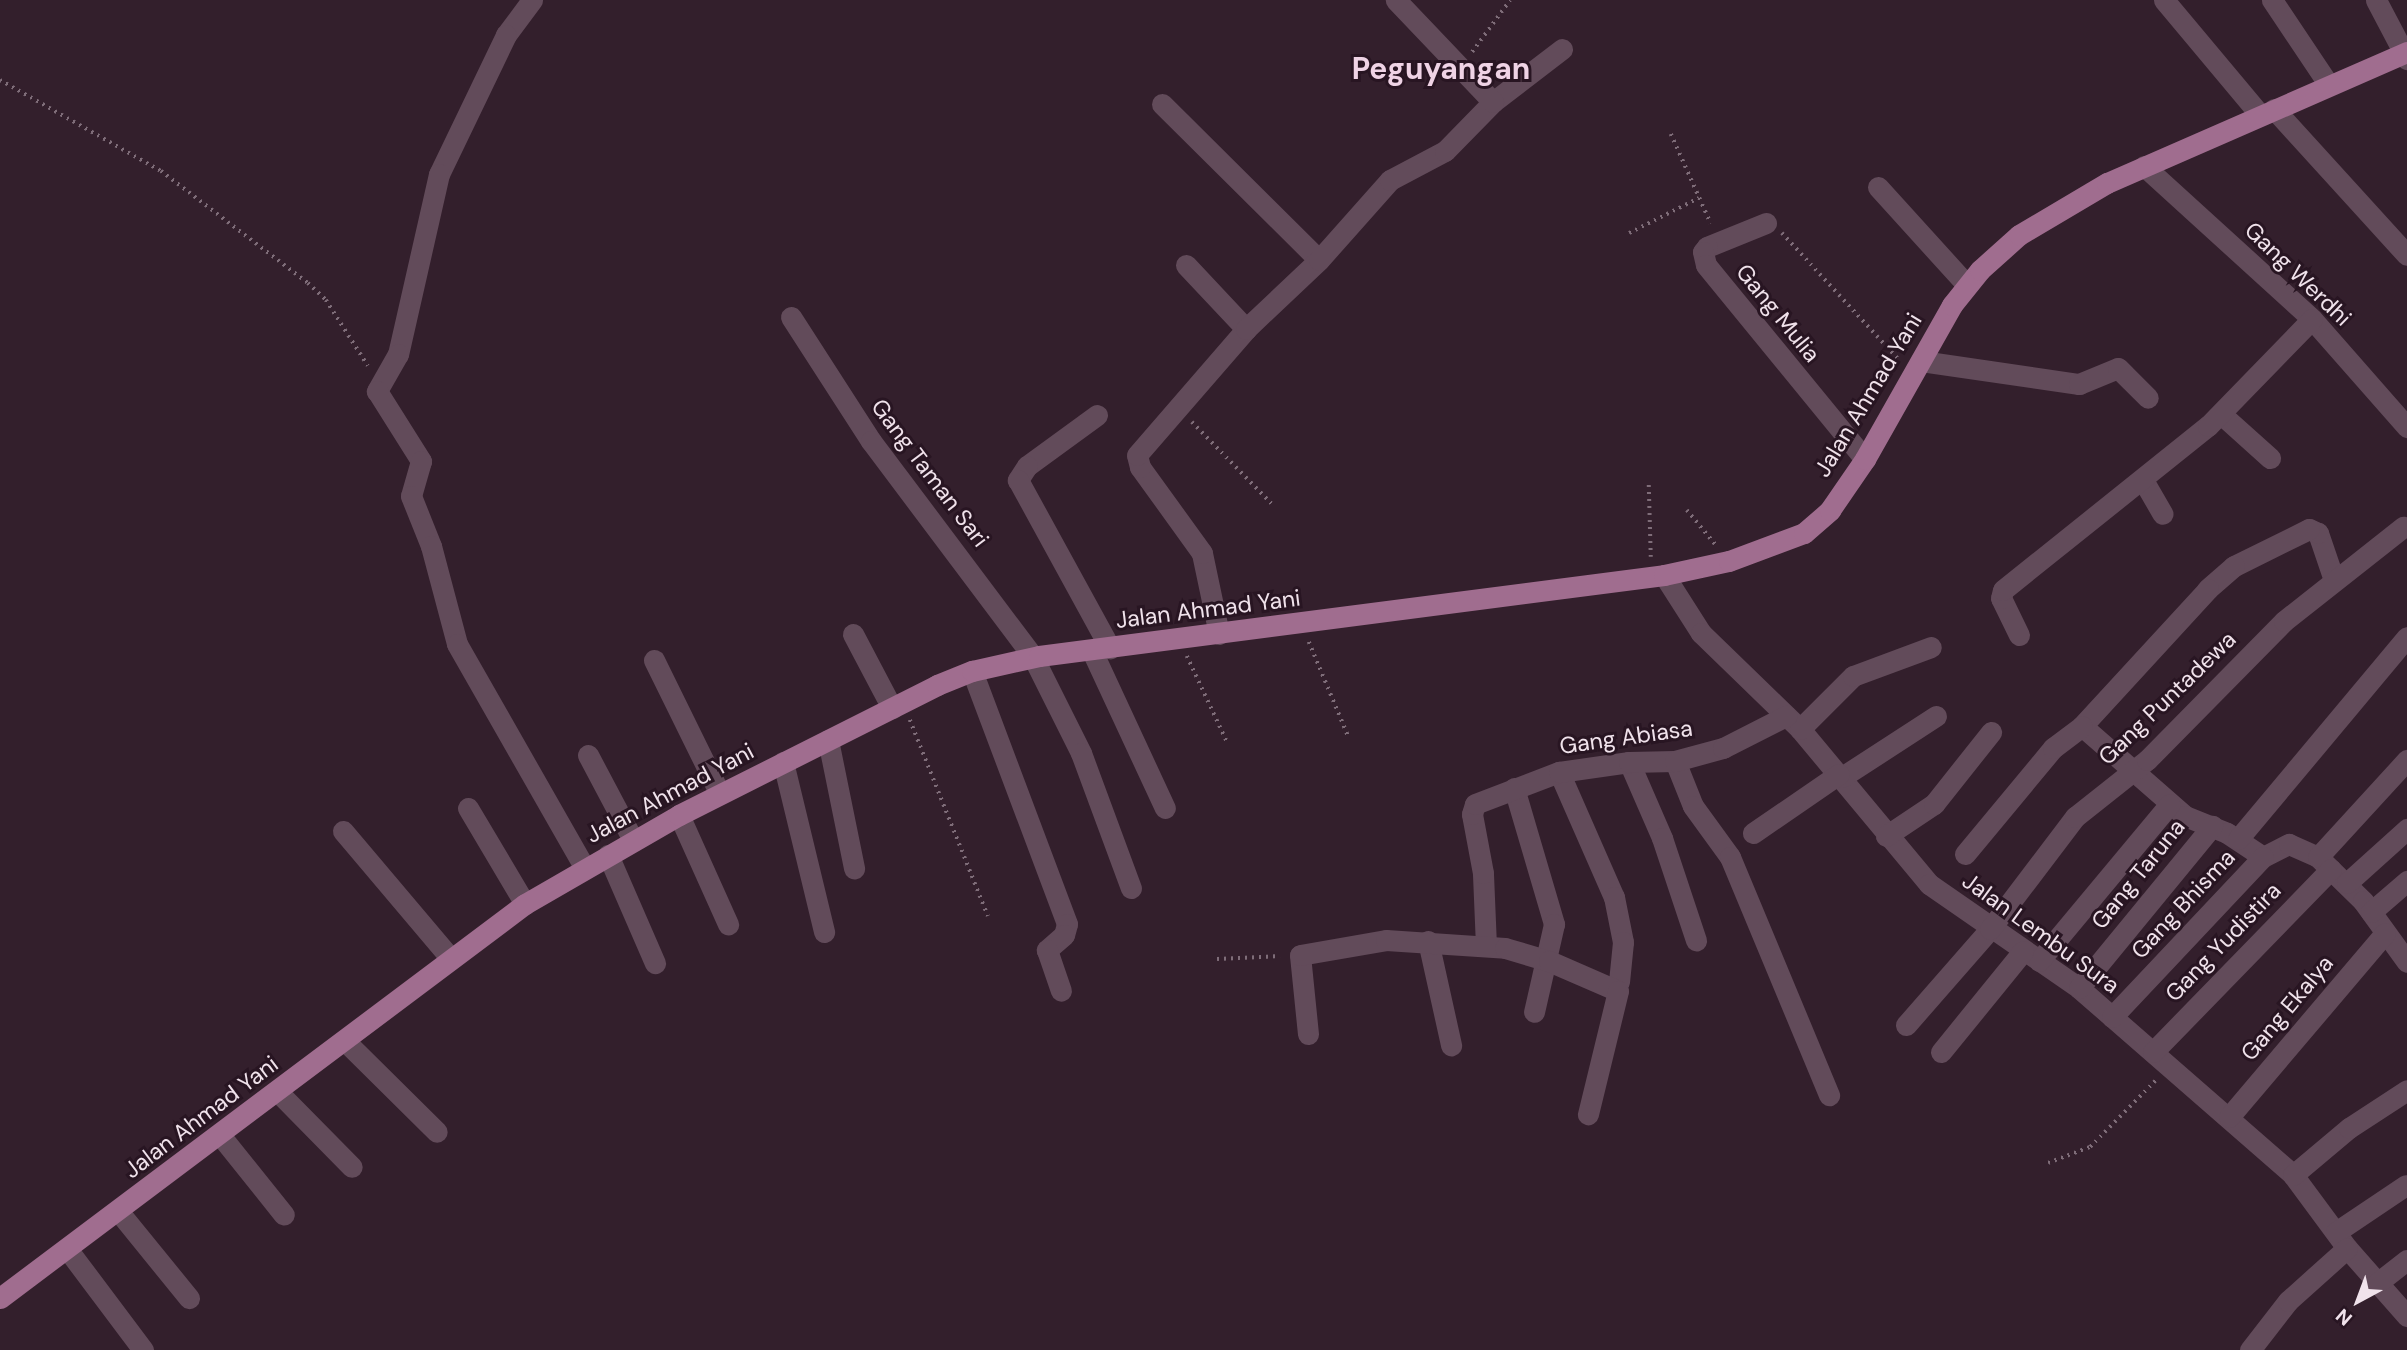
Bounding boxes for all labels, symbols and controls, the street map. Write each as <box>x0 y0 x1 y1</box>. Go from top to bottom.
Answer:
district label: Peguyangan <box>1352 51 1530 87</box>
street label: Gang Werdhi <box>2239 216 2357 332</box>
street label: Gang Mulia <box>1730 259 1826 367</box>
street label: Jalan Ahmad Yani <box>1808 308 1928 482</box>
street label: Gang Taman Sari <box>865 394 995 552</box>
street label: Jalan Ahmad Yani <box>1114 584 1302 634</box>
street label: Gang Puntadewa <box>2093 626 2241 770</box>
street label: Gang Abiasa <box>1558 714 1694 760</box>
street label: Jalan Ahmad Yani <box>581 737 759 849</box>
street label: Gang Taruna <box>2085 814 2191 934</box>
street label: Gang Bhisma <box>2125 844 2241 964</box>
street label: Jalan Lembu Sura <box>1957 867 2125 999</box>
street label: Gang Yudistira <box>2159 877 2287 1007</box>
street label: Gang Ekalya <box>2235 950 2339 1066</box>
street label: Jalan Ahmad Yani <box>118 1050 284 1184</box>
north arrow <box>2323 1266 2393 1336</box>
text: N <box>2330 1303 2357 1331</box>

